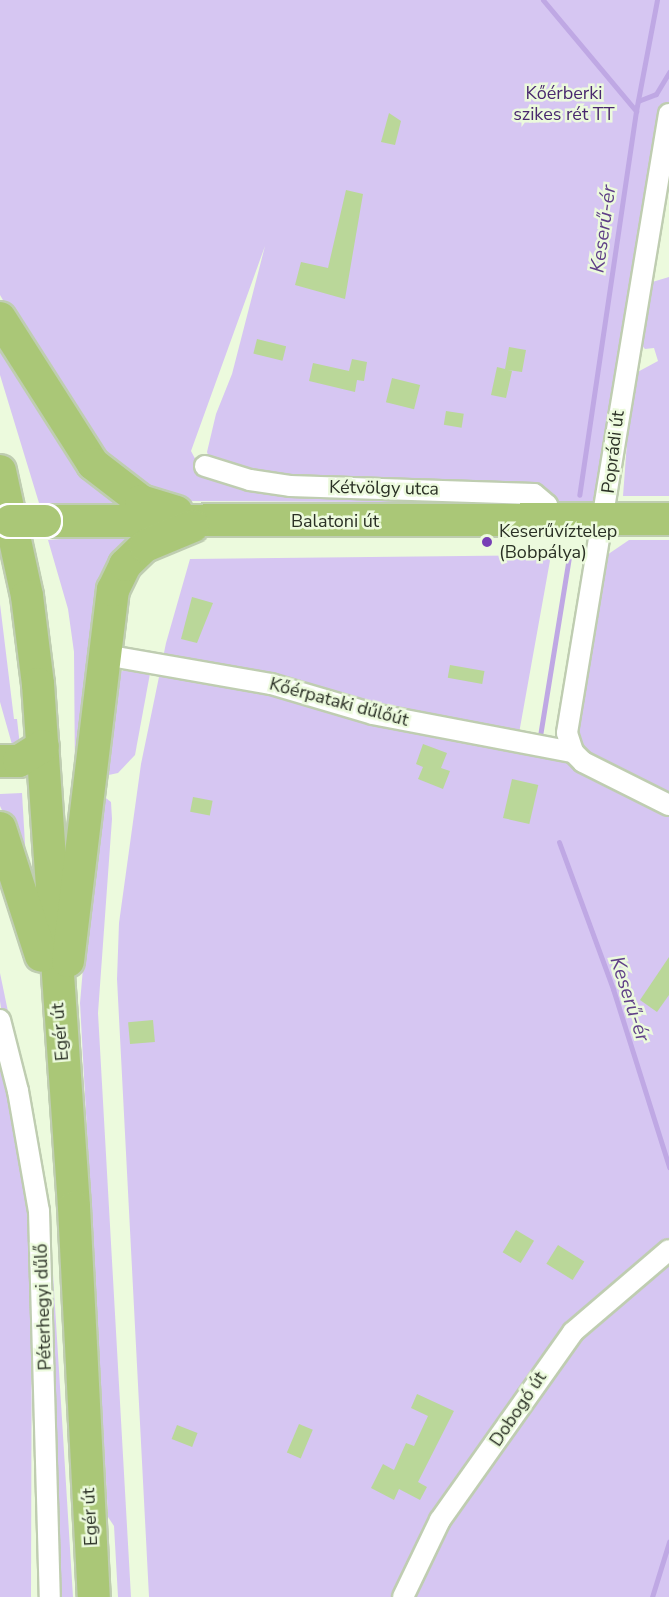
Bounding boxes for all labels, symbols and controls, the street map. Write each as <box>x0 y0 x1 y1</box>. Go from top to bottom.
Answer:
park label: Kőérberki szikes rét TT <box>513 83 615 125</box>
water label: Keserű-ér <box>585 184 621 274</box>
street label: Poprádi út <box>597 409 629 495</box>
street label: Kétvölgy utca <box>329 476 439 500</box>
street label: Balatoni út <box>291 510 379 532</box>
place label: Keserűvíztelep (Bobpálya) <box>499 521 617 564</box>
marker: Keserűvíztelep (Bobpálya) <box>480 535 494 549</box>
street label: Kőérpataki dűlőút <box>267 673 411 731</box>
water label: Keserű-ér <box>605 953 655 1045</box>
street label: Egér út <box>47 1002 73 1062</box>
street label: Péterhegyi dűlő <box>30 1243 56 1371</box>
street label: Dobogó út <box>485 1368 551 1450</box>
street label: Egér út <box>78 1487 102 1547</box>

